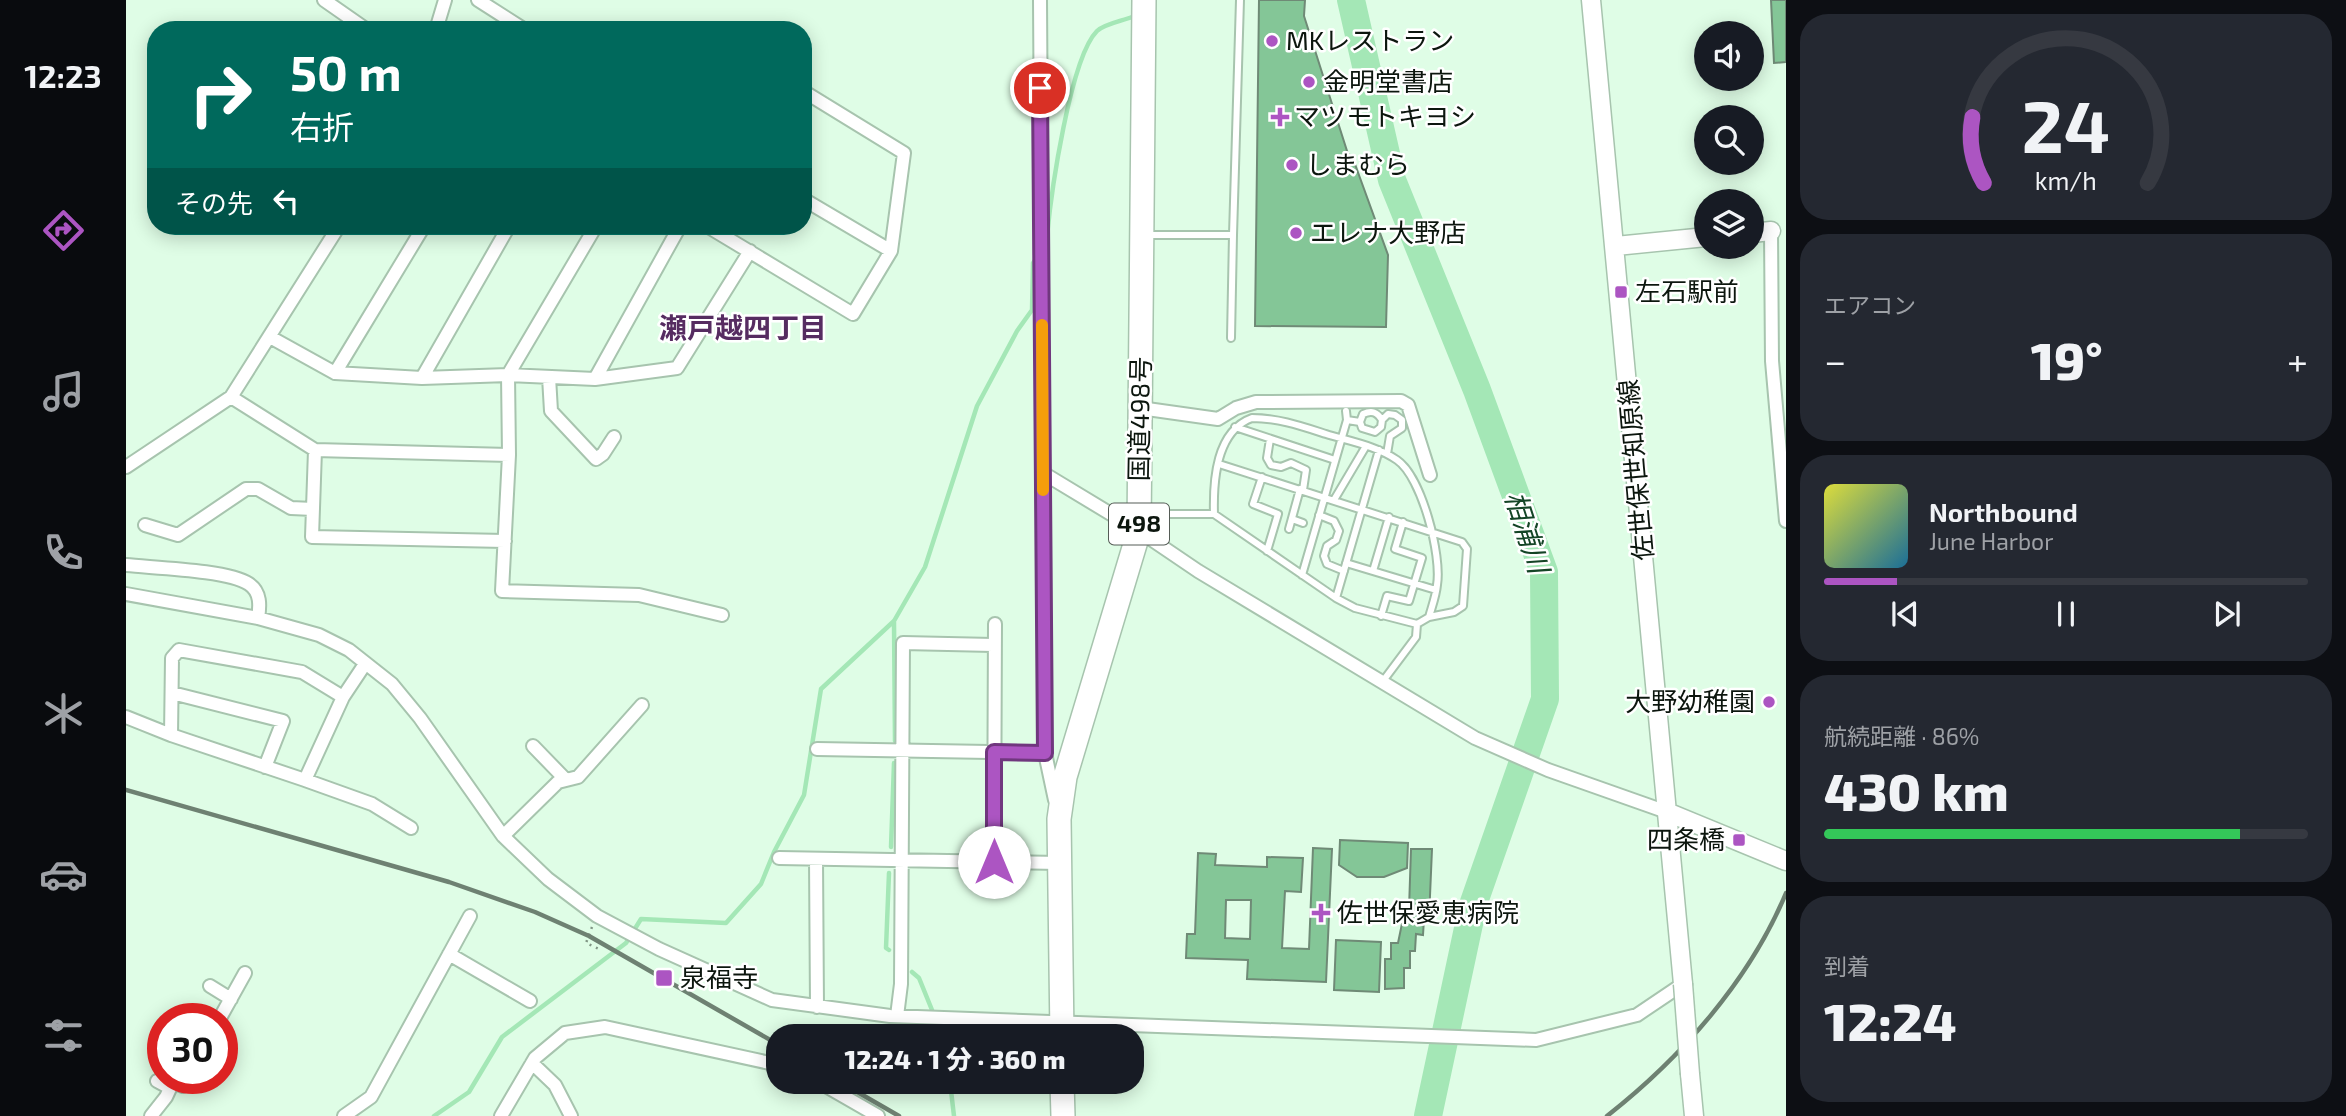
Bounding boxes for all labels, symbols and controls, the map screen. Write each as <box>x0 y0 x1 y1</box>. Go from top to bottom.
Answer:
map controls <box>1694 21 1764 259</box>
button: sound <box>1694 21 1764 91</box>
place label: MKレストラン <box>1286 24 1454 55</box>
marker: MKレストラン <box>1264 33 1280 49</box>
text: 50 m <box>290 42 402 101</box>
icon: right <box>175 49 266 140</box>
text: 12:23 <box>24 56 102 94</box>
pin <box>1010 58 1070 118</box>
place label: 金明堂書店 <box>1323 65 1453 96</box>
icon: arrive <box>1021 69 1059 107</box>
marker: 金明堂書店 <box>1301 74 1317 90</box>
text: 24 <box>2022 81 2110 169</box>
place label: マツモトキヨシ <box>1294 100 1476 131</box>
button: search <box>1694 105 1764 175</box>
text: 右折 <box>290 107 354 145</box>
marker: マツモトキヨシ <box>1272 109 1288 125</box>
place label: しまむら <box>1306 148 1410 179</box>
marker: しまむら <box>1284 157 1300 173</box>
text: km/h <box>2035 165 2097 195</box>
icon: left <box>267 182 305 220</box>
text: その先 <box>175 187 253 218</box>
button: layers <box>1694 189 1764 259</box>
icon: directions <box>39 206 88 255</box>
place label: エレナ大野店 <box>1310 216 1466 247</box>
marker: エレナ大野店 <box>1288 225 1304 241</box>
place label: 左石駅前 <box>1635 275 1739 306</box>
marker: 左石駅前 <box>1613 284 1629 300</box>
text: エアコン <box>1824 291 1916 319</box>
district label: 瀬戸越四丁目 <box>659 310 827 344</box>
text: 19° <box>2031 328 2103 390</box>
text: − <box>1824 337 1846 383</box>
text: + <box>2287 337 2308 383</box>
street label: 国道498号 <box>1122 356 1155 482</box>
icon: music <box>39 367 88 416</box>
street label: 佐世保世知原線 <box>1611 378 1658 562</box>
water label: 相浦川 <box>1499 486 1558 580</box>
text: Northbound <box>1929 496 2078 527</box>
road number: 498 <box>1109 504 1169 544</box>
text: June Harbor <box>1929 527 2053 555</box>
icon: phone <box>39 528 88 577</box>
icon: previous <box>1886 595 1924 633</box>
icon: pause <box>2047 595 2085 633</box>
icon: next <box>2208 595 2246 633</box>
place label: 大野幼稚園 <box>1625 685 1755 716</box>
icon: climate <box>39 689 88 738</box>
marker: 大野幼稚園 <box>1761 694 1777 710</box>
text: 航続距離 · 86% <box>1824 722 1979 750</box>
text: 430 km <box>1824 759 2009 821</box>
place label: 四条橋 <box>1647 823 1725 854</box>
position arrow <box>957 825 1031 899</box>
marker: 四条橋 <box>1731 832 1747 848</box>
icon: car <box>39 850 88 899</box>
place label: 佐世保愛恵病院 <box>1337 896 1519 927</box>
marker: 佐世保愛恵病院 <box>1311 903 1331 923</box>
text: 到着 <box>1824 952 1870 980</box>
place label: 泉福寺 <box>680 961 758 992</box>
marker: 泉福寺 <box>654 968 674 988</box>
text: 12:24 <box>1824 989 1957 1051</box>
speed limit sign: 30 <box>147 1003 238 1094</box>
icon: filters <box>39 1011 88 1060</box>
text: 12:24 · 1 分 · 360 m <box>845 1043 1065 1074</box>

